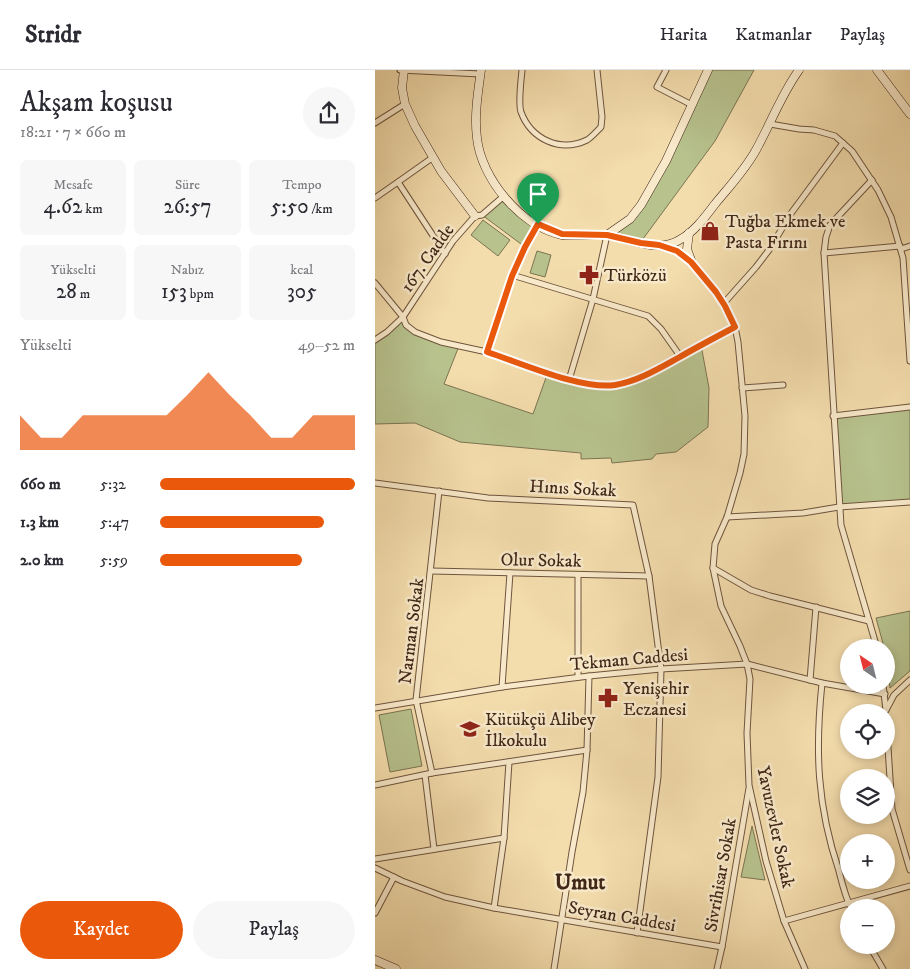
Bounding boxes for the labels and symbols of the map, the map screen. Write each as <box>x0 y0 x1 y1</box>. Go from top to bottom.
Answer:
pin <box>517 173 559 224</box>
place label: Tuğba Ekmek ve Pasta Fırını <box>725 211 845 254</box>
street label: 167. Cadde <box>396 220 459 297</box>
shop icon: Tuğba Ekmek ve Pasta Fırını <box>699 220 721 242</box>
pharmacy icon: Türközü <box>578 264 600 286</box>
place label: Türközü <box>604 265 667 287</box>
street label: Hınıs Sokak <box>529 476 617 502</box>
street label: Olur Sokak <box>500 549 582 573</box>
street label: Narman Sokak <box>395 577 429 685</box>
north arrow <box>840 639 895 694</box>
street label: Tekman Caddesi <box>569 644 689 676</box>
place label: Yenişehir Eczanesi <box>623 678 689 721</box>
pharmacy icon: Yenişehir Eczanesi <box>597 687 619 709</box>
place label: Kütükçü Alibey İlkokulu <box>485 709 596 752</box>
school or university icon: Kütükçü Alibey İlkokulu <box>459 718 481 740</box>
street label: Yavuzevler Sokak <box>751 764 799 890</box>
street label: Sivrihisar Sokak <box>700 816 742 934</box>
district label: Umut <box>555 869 605 896</box>
street label: Seyran Caddesi <box>566 897 677 937</box>

